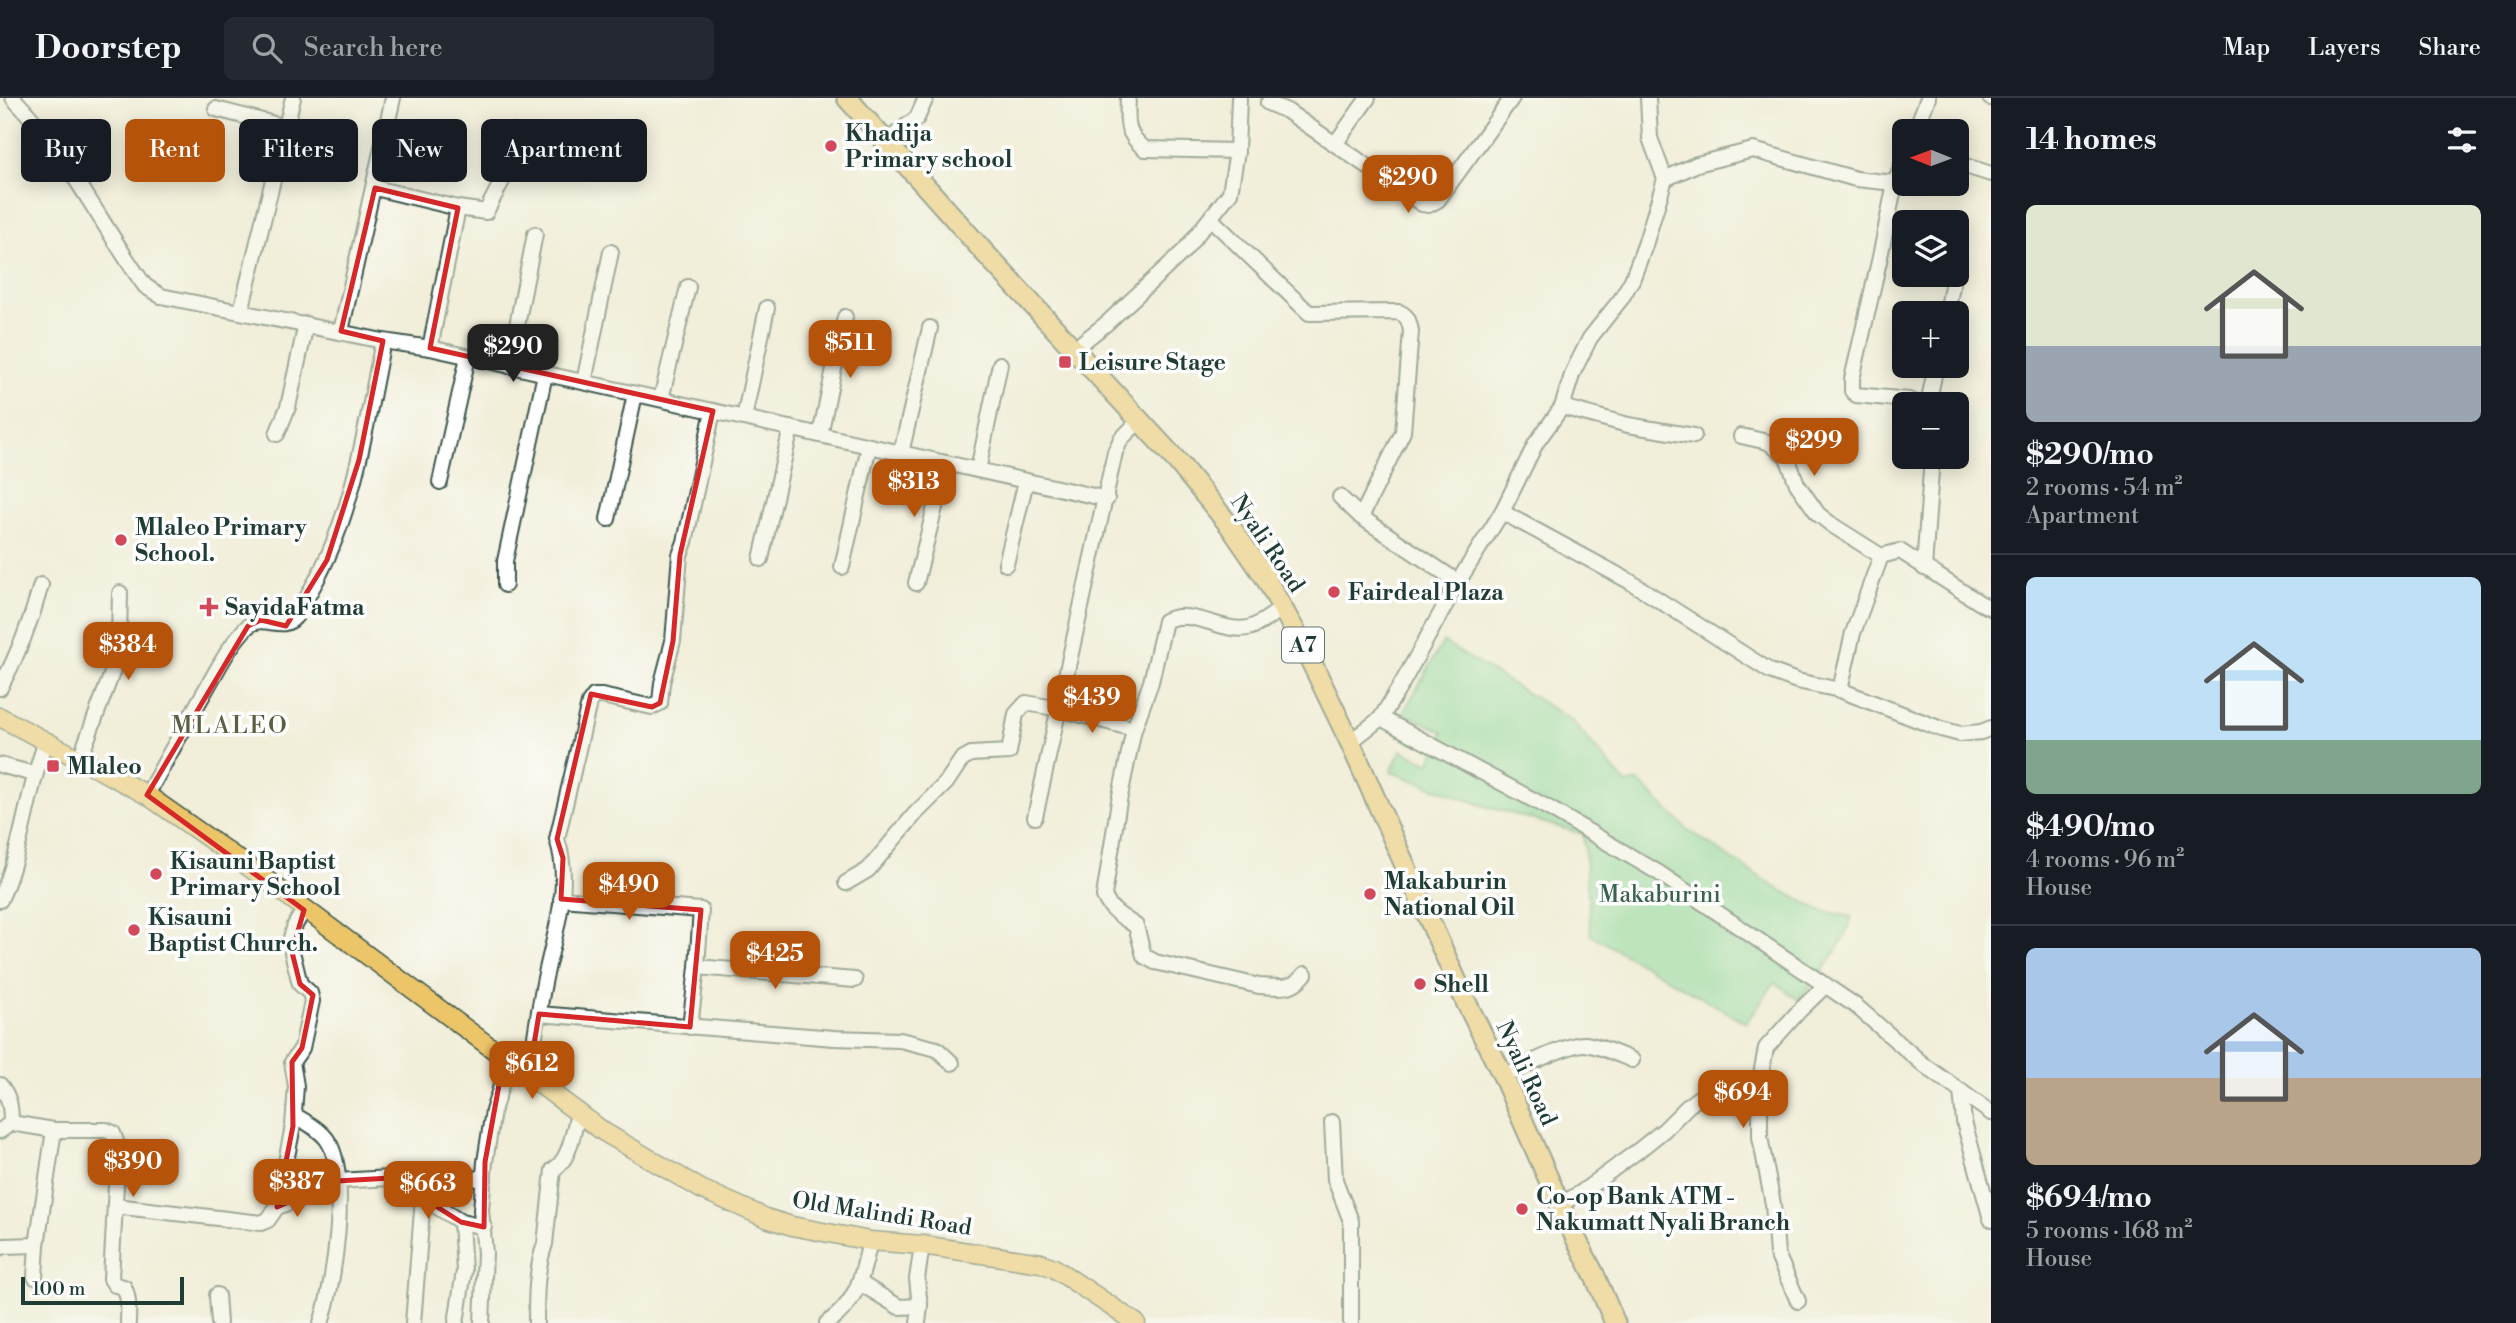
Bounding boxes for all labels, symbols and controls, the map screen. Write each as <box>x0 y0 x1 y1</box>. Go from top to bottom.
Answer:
search box <box>224 17 714 80</box>
text: Doorstep <box>35 28 182 69</box>
icon: search <box>248 29 286 67</box>
text: Search here <box>304 32 443 64</box>
text: Map <box>2223 33 2270 63</box>
text: Layers <box>2308 33 2380 63</box>
text: Share <box>2418 33 2481 63</box>
chip: Buy <box>21 119 111 182</box>
chip: Rent <box>125 119 225 182</box>
chip: Filters <box>239 119 358 182</box>
chip: New <box>372 119 467 182</box>
chip: Apartment <box>481 119 647 182</box>
north arrow <box>1892 119 1969 196</box>
map controls <box>1892 119 1969 469</box>
place label: Khadija Primary school <box>845 120 1013 174</box>
text: 14 homes <box>2026 121 2157 159</box>
icon: filters <box>2443 121 2481 159</box>
marker: Khadija Primary school <box>823 138 839 154</box>
pin: $290 <box>1367 156 1449 215</box>
text: $290 <box>1378 164 1438 192</box>
button: layers <box>1892 210 1969 287</box>
icon: home <box>2191 251 2317 377</box>
button: + <box>1892 301 1969 378</box>
pin: $511 <box>809 320 891 380</box>
pin: $290 <box>472 324 554 384</box>
text: $511 <box>825 329 875 357</box>
text: $290 <box>483 333 543 361</box>
place label: Leisure Stage <box>1079 349 1226 377</box>
marker: Leisure Stage <box>1057 354 1073 370</box>
button: − <box>1892 392 1969 469</box>
pin: $299 <box>1773 418 1855 478</box>
text: $299 <box>1785 427 1843 455</box>
text: $290/mo <box>2026 436 2154 474</box>
pin: $313 <box>873 460 955 519</box>
text: $313 <box>888 468 940 496</box>
text: 2 rooms · 54 m² <box>2026 474 2183 502</box>
street label: Nyali Road <box>1224 489 1310 598</box>
text: Apartment <box>2026 502 2139 530</box>
place label: Mlaleo Primary School. <box>135 514 307 568</box>
marker: Mlaleo Primary School. <box>113 532 129 548</box>
place label: Fairdeal Plaza <box>1348 579 1504 607</box>
marker: Fairdeal Plaza <box>1326 584 1342 600</box>
place label: SayidaFatma <box>225 594 365 622</box>
marker: SayidaFatma <box>199 597 219 617</box>
pin: $384 <box>87 622 169 682</box>
icon: home <box>2191 623 2317 749</box>
road number: A7 <box>1282 628 1324 662</box>
text: $384 <box>99 631 157 659</box>
pin: $439 <box>1051 676 1133 735</box>
text: $439 <box>1063 684 1121 712</box>
district label: MLALEO <box>171 711 289 741</box>
place label: Mlaleo <box>67 753 142 781</box>
marker: Mlaleo <box>45 758 61 774</box>
text: $490/mo <box>2026 808 2155 846</box>
text: 4 rooms · 96 m² <box>2026 846 2184 874</box>
place label: Kisauni Baptist Primary School <box>170 848 341 902</box>
pin: $490 <box>588 862 670 922</box>
marker: Kisauni Baptist Primary School <box>148 866 164 882</box>
place label: Makaburin National Oil <box>1384 868 1515 922</box>
text: $490 <box>599 871 659 899</box>
text: House <box>2026 874 2092 902</box>
park label: Makaburini <box>1599 881 1721 909</box>
marker: Makaburin National Oil <box>1362 886 1378 902</box>
place label: Kisauni Baptist Church. <box>148 904 318 958</box>
marker: Kisauni Baptist Church. <box>126 922 142 938</box>
pin: $425 <box>734 932 816 991</box>
text: $425 <box>746 940 804 968</box>
place label: Shell <box>1434 971 1489 999</box>
marker: Shell <box>1412 976 1428 992</box>
icon: home <box>2191 994 2317 1120</box>
street label: Nyali Road <box>1490 1017 1562 1130</box>
pin: $612 <box>491 1042 573 1101</box>
text: $612 <box>505 1050 559 1078</box>
pin: $694 <box>1702 1070 1784 1130</box>
text: $694 <box>1714 1079 1772 1107</box>
pin: $390 <box>92 1140 174 1199</box>
text: $390 <box>104 1148 162 1176</box>
pin: $387 <box>256 1160 338 1219</box>
pin: $663 <box>387 1162 469 1221</box>
text: $387 <box>269 1168 325 1196</box>
text: $663 <box>400 1170 456 1198</box>
text: $694/mo <box>2026 1179 2152 1217</box>
place label: Co-op Bank ATM - Nakumatt Nyali Branch <box>1536 1183 1790 1237</box>
street label: Old Malindi Road <box>790 1186 974 1242</box>
marker: Co-op Bank ATM - Nakumatt Nyali Branch <box>1514 1201 1530 1217</box>
text: 5 rooms · 168 m² <box>2026 1217 2193 1245</box>
text: House <box>2026 1245 2092 1273</box>
scale bar <box>21 1274 184 1306</box>
text: 100 m <box>32 1277 85 1301</box>

